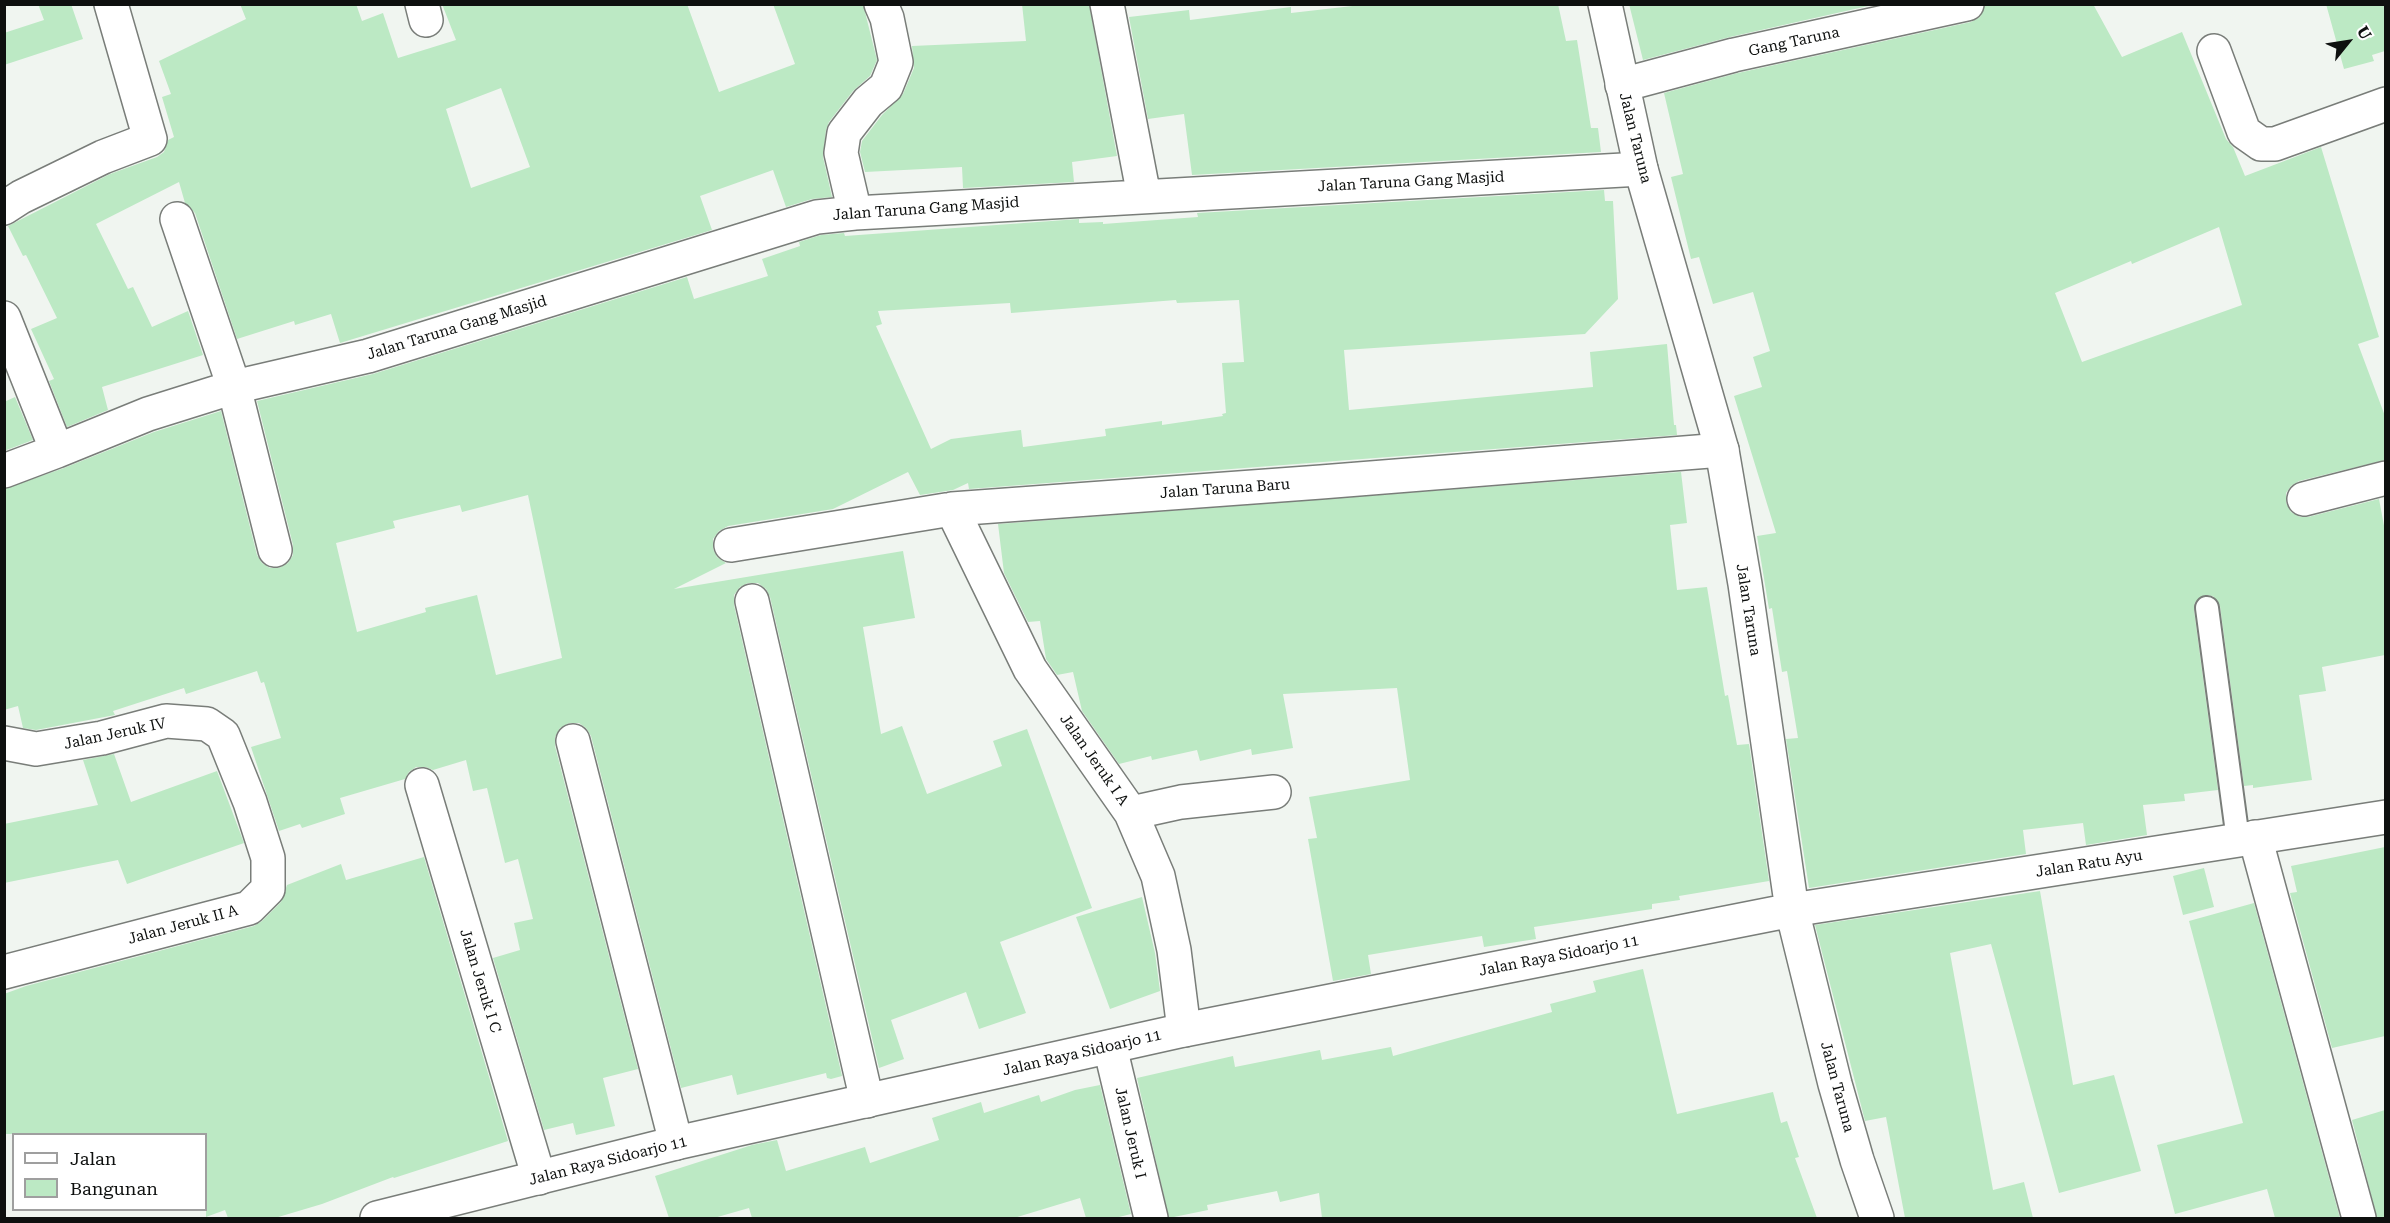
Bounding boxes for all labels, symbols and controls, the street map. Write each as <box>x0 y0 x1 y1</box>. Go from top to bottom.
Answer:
north arrow <box>2318 12 2378 72</box>
text: U <box>2353 23 2375 43</box>
street label: Gang Taruna <box>1747 24 1841 60</box>
street label: Jalan Taruna <box>1615 91 1655 185</box>
street label: Jalan Taruna Gang Masjid <box>1317 168 1505 196</box>
street label: Jalan Taruna Gang Masjid <box>832 193 1020 225</box>
street label: Jalan Taruna Gang Masjid <box>365 292 549 364</box>
street label: Jalan Taruna Baru <box>1159 475 1291 503</box>
street label: Jalan Taruna <box>1732 563 1764 657</box>
street label: Jalan Jeruk I A <box>1056 711 1132 809</box>
street label: Jalan Jeruk IV <box>62 714 168 754</box>
street label: Jalan Ratu Ayu <box>2034 847 2144 881</box>
street label: Jalan Jeruk II A <box>126 902 240 948</box>
street label: Jalan Jeruk I C <box>456 927 504 1035</box>
street label: Jalan Raya Sidoarjo 11 <box>1478 932 1640 980</box>
street label: Jalan Raya Sidoarjo 11 <box>1001 1026 1163 1080</box>
street label: Jalan Taruna <box>1816 1040 1858 1134</box>
street label: Jalan Jeruk I <box>1111 1085 1149 1181</box>
legend <box>12 1133 207 1211</box>
street label: Jalan Raya Sidoarjo 11 <box>527 1133 689 1189</box>
text: Jalan <box>70 1148 116 1169</box>
text: Bangunan <box>70 1178 158 1199</box>

